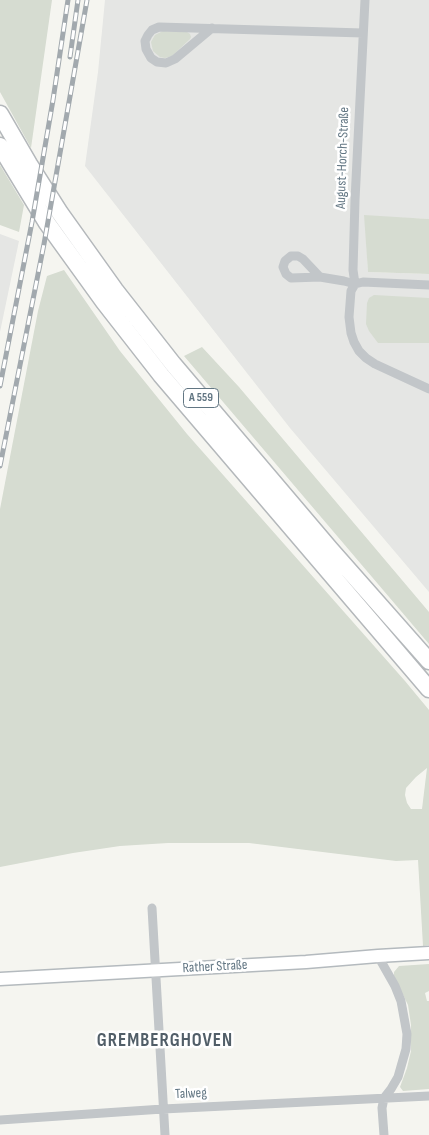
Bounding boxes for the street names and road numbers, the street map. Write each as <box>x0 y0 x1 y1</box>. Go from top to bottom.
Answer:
street label: August-Horch-Straße <box>333 107 353 209</box>
road number: A 559 <box>184 388 218 408</box>
street label: Rather Straße <box>182 957 248 977</box>
street label: Talweg <box>175 1085 207 1103</box>

